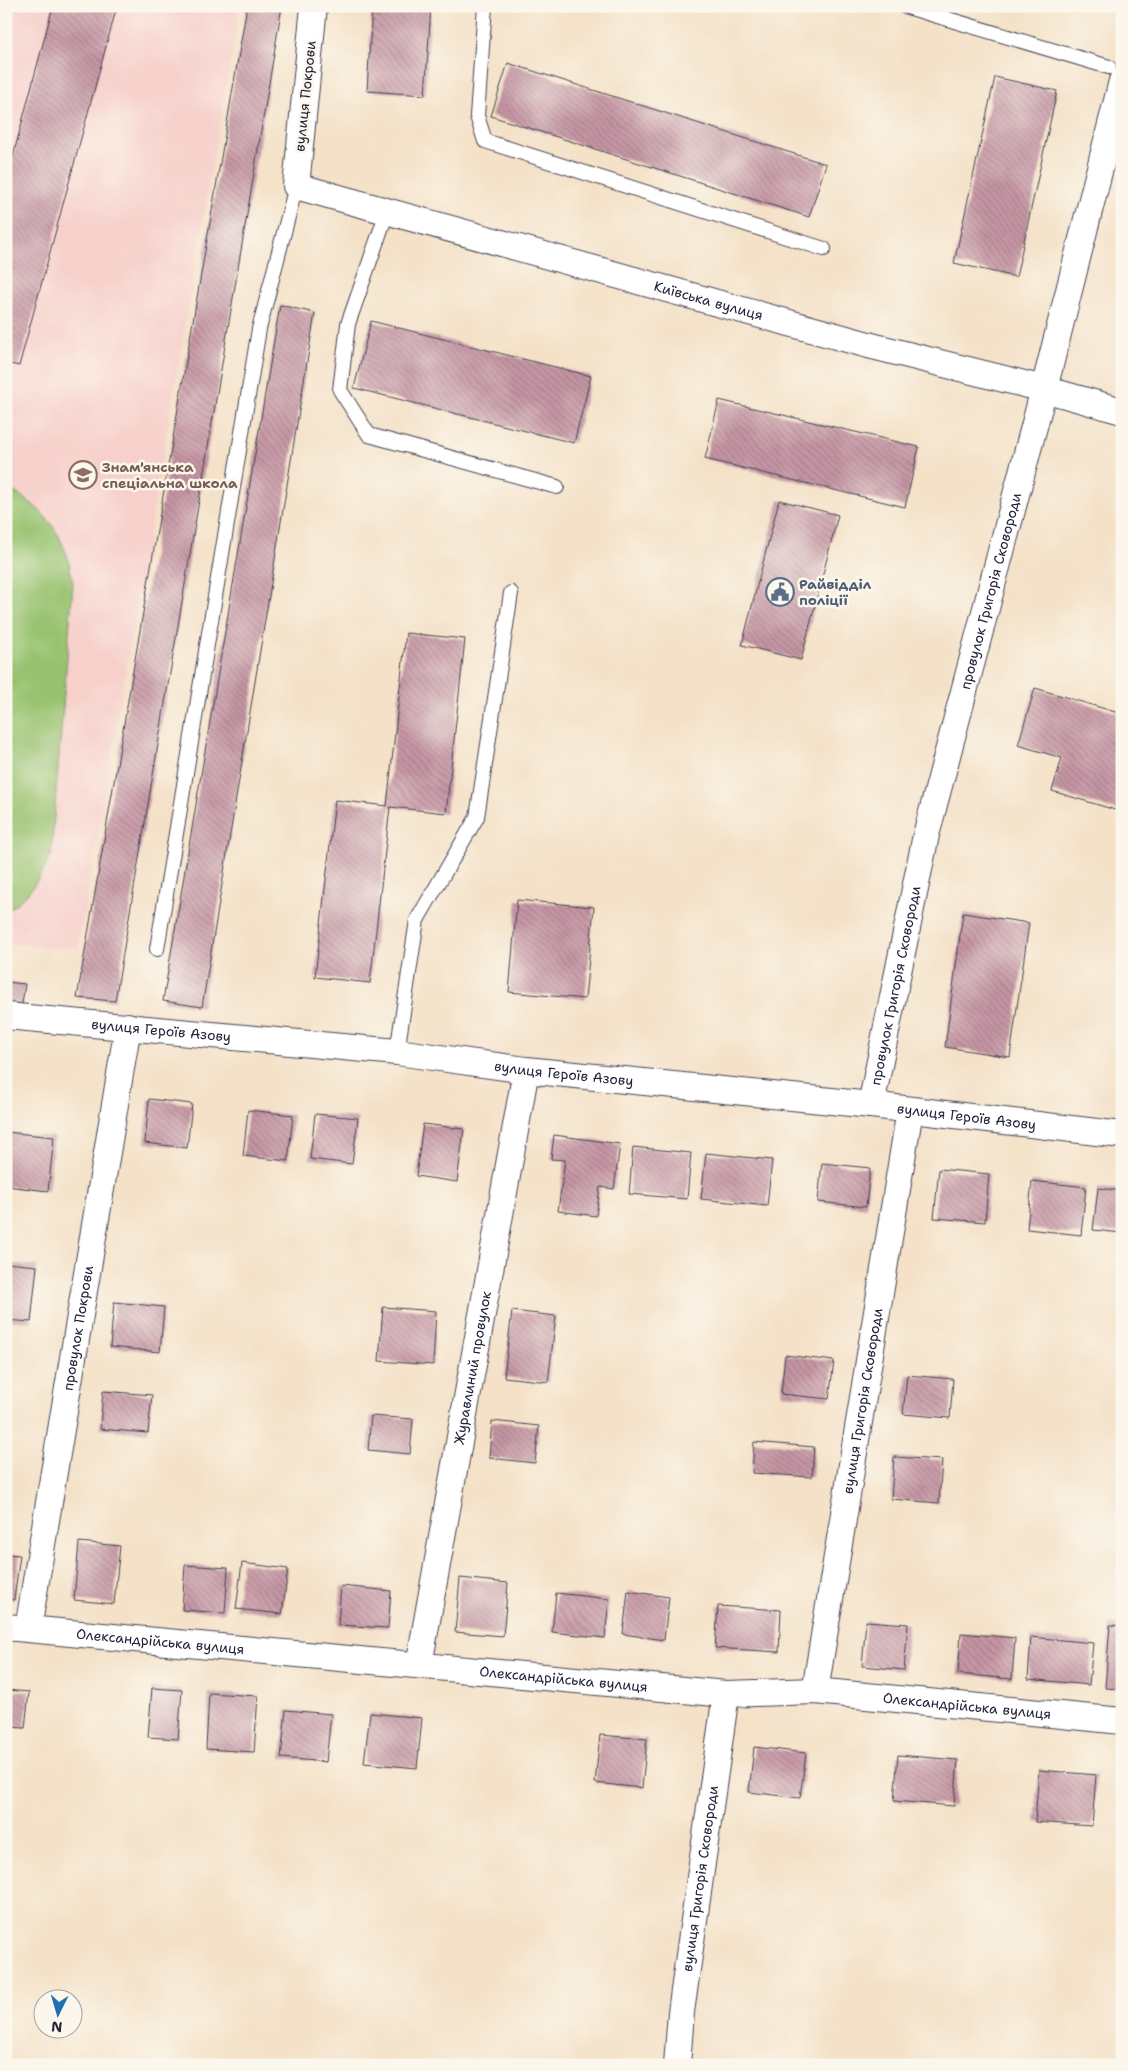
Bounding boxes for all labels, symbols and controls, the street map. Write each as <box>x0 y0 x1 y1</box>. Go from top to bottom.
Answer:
street label: вулиця Покрови <box>290 40 320 152</box>
street label: Київська вулиця <box>652 277 765 324</box>
place label: Знам'янська спеціальна школа <box>102 458 238 492</box>
school or university icon: Знам'янська спеціальна школа <box>68 460 98 490</box>
street label: провулок Григорія Сковороди <box>956 491 1025 691</box>
place label: Райвідділ поліції <box>799 575 872 609</box>
public building icon: Райвідділ поліції <box>765 577 795 607</box>
street label: провулок Григорія Сковороди <box>866 884 924 1087</box>
street label: вулиця Героїв Азову <box>91 1015 232 1046</box>
street label: вулиця Героїв Азову <box>493 1057 635 1090</box>
street label: вулиця Героїв Азову <box>896 1099 1037 1134</box>
street label: провулок Покрови <box>59 1264 97 1392</box>
street label: Журавлиний провулок <box>450 1289 495 1446</box>
street label: вулиця Григорія Сковороди <box>838 1307 886 1495</box>
street label: Олександрійська вулиця <box>75 1625 245 1658</box>
street label: Олександрійська вулиця <box>479 1662 649 1696</box>
street label: Олександрійська вулиця <box>882 1689 1052 1723</box>
street label: вулиця Григорія Сковороди <box>678 1784 722 1973</box>
north arrow <box>32 1988 82 2038</box>
text: N <box>51 2018 63 2036</box>

